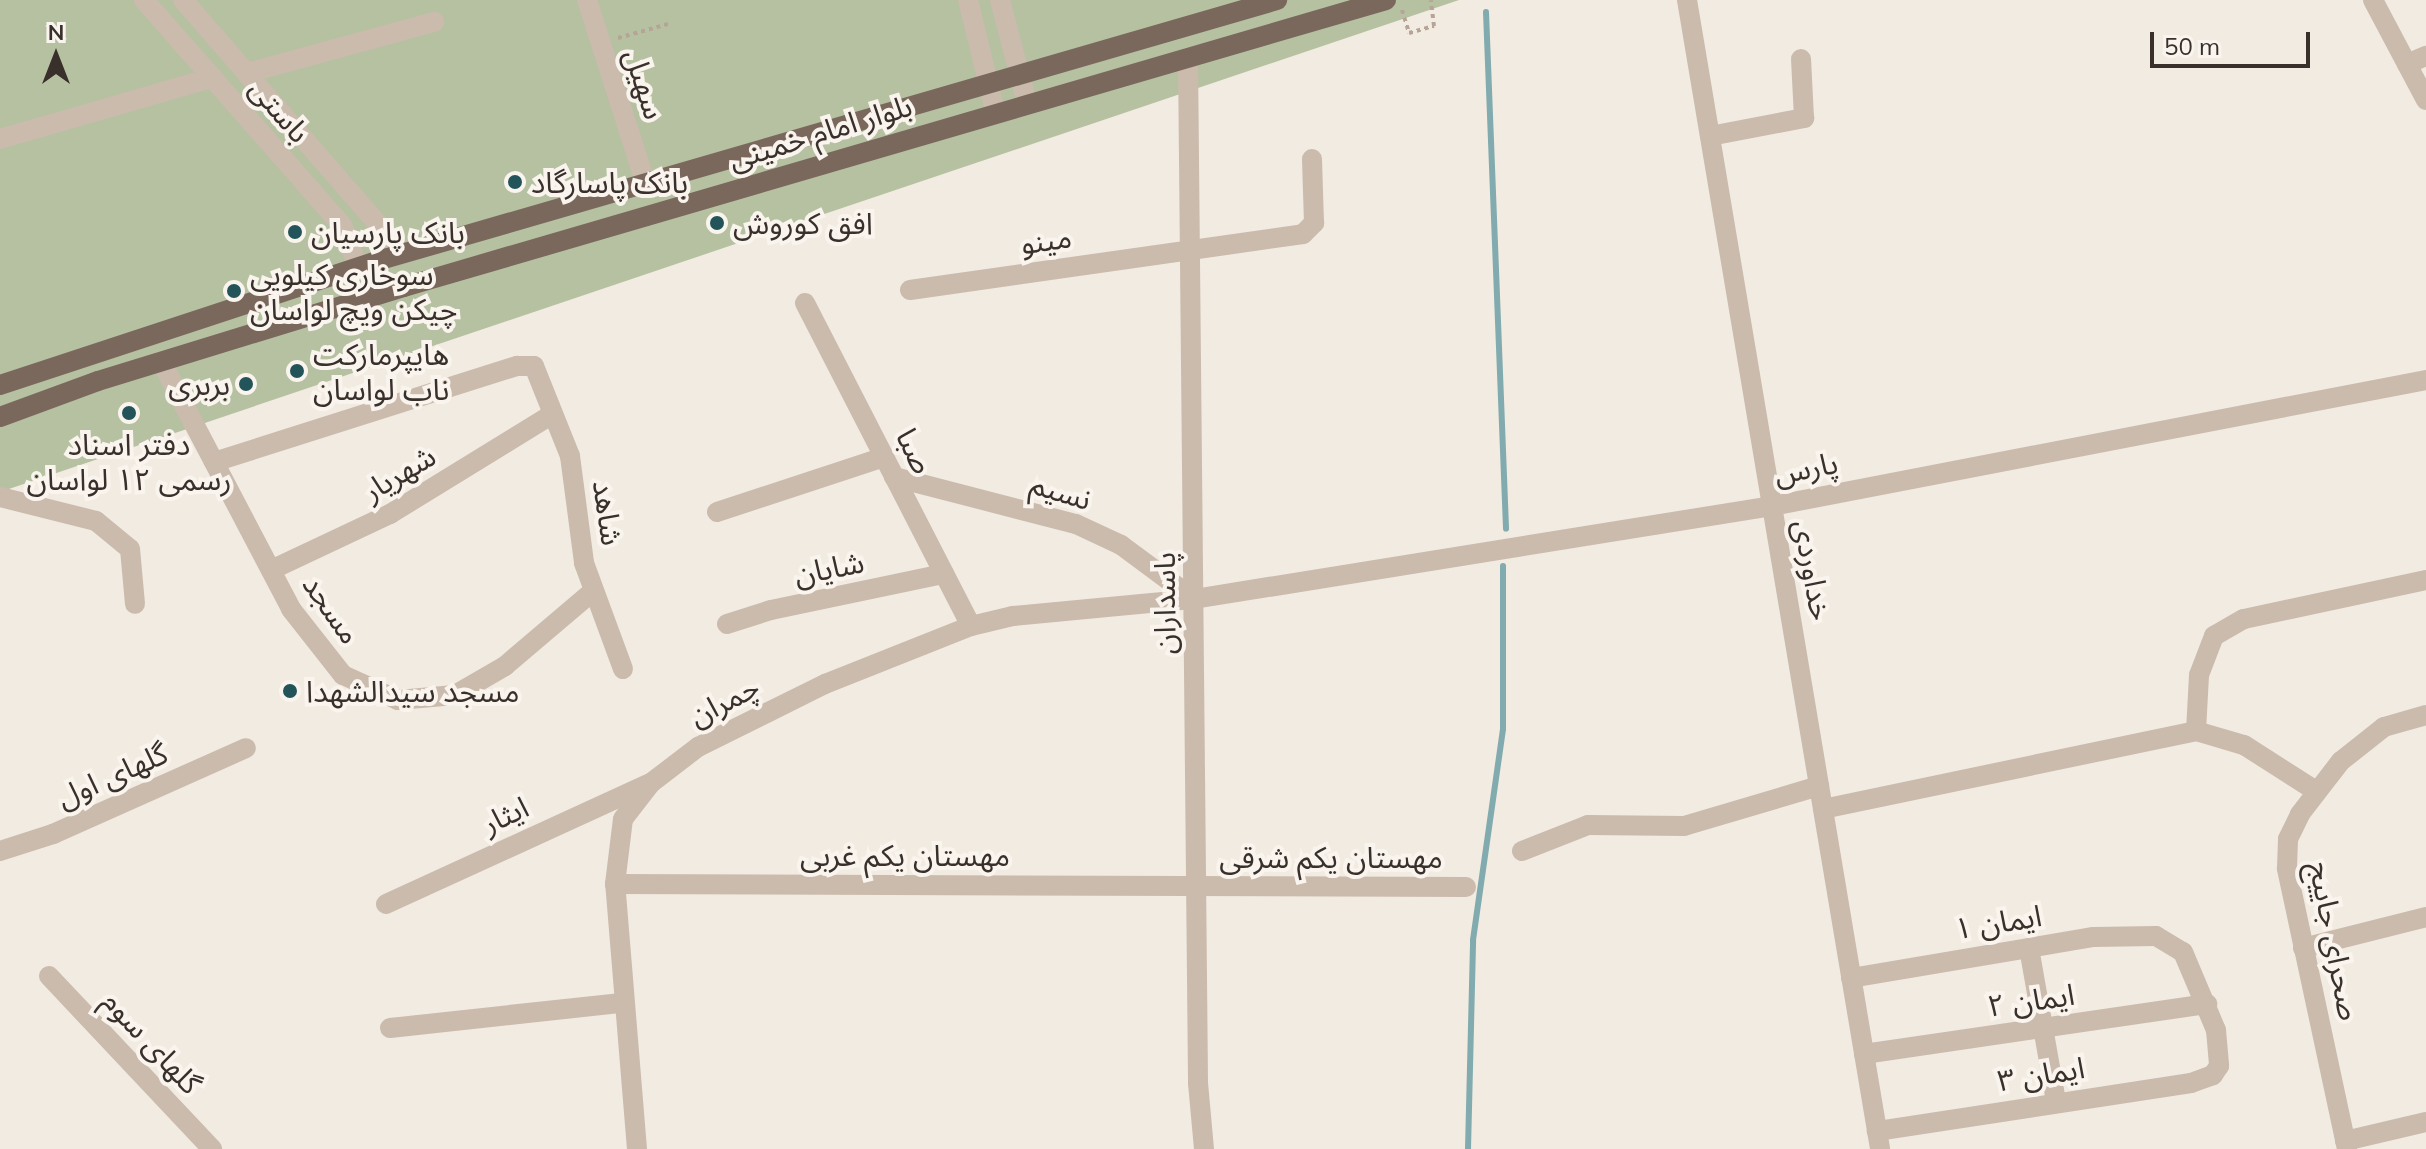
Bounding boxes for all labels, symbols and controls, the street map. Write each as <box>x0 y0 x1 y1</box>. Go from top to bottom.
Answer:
north arrow <box>16 16 96 96</box>
scale bar <box>2154 16 2314 66</box>
text: N <box>48 18 64 46</box>
text: 50 m <box>2164 31 2220 61</box>
street label: سهیل <box>617 44 673 124</box>
street label: باستی <box>242 70 318 150</box>
street label: بلوار امام خمینی <box>724 87 916 177</box>
place label: بانک پاسارگاد <box>531 164 688 200</box>
marker: بانک پاسارگاد <box>506 173 524 191</box>
place label: افق کوروش <box>733 205 873 241</box>
place label: بانک پارسیان <box>311 214 465 250</box>
marker: افق کوروش <box>708 214 726 232</box>
street label: مینو <box>1018 219 1074 261</box>
marker: بانک پارسیان <box>286 223 304 241</box>
place label: سوخاری کیلویی چیکن ویچ لواسان <box>250 256 458 326</box>
marker: سوخاری کیلویی چیکن ویچ لواسان <box>225 282 243 300</box>
place label: هایپرمارکت ناب لواسان <box>313 336 449 406</box>
marker: هایپرمارکت ناب لواسان <box>288 362 306 380</box>
place label: بربری <box>168 366 230 402</box>
marker: بربری <box>237 375 255 393</box>
marker: دفتر اسناد رسمی ۱۲ لواسان <box>120 404 138 422</box>
street label: صبا <box>888 422 942 480</box>
place label: دفتر اسناد رسمی ۱۲ لواسان <box>27 426 231 496</box>
street label: شهریار <box>356 437 442 509</box>
street label: پارس <box>1771 444 1841 492</box>
street label: نسیم <box>1026 465 1096 517</box>
street label: شاهد <box>586 478 630 548</box>
street label: خداوردی <box>1786 517 1840 623</box>
street label: شایان <box>791 544 867 592</box>
street label: پاسداران <box>1146 552 1182 654</box>
street label: مسجد <box>295 567 369 651</box>
street label: چمران <box>683 668 765 734</box>
place label: مسجد سیدالشهدا <box>306 673 520 709</box>
marker: مسجد سیدالشهدا <box>281 682 299 700</box>
street label: گلهای اول <box>51 735 173 815</box>
street label: ایثار <box>476 789 534 841</box>
street label: مهستان یکم غربی <box>800 837 1010 873</box>
street label: مهستان یکم شرقی <box>1219 839 1443 875</box>
street label: صحرای جاییج <box>2302 858 2368 1024</box>
street label: ایمان ۱ <box>1952 897 2044 947</box>
street label: ایمان ۲ <box>1985 976 2077 1024</box>
street label: گلهای سوم <box>95 983 209 1101</box>
street label: ایمان ۳ <box>1995 1049 2087 1099</box>

